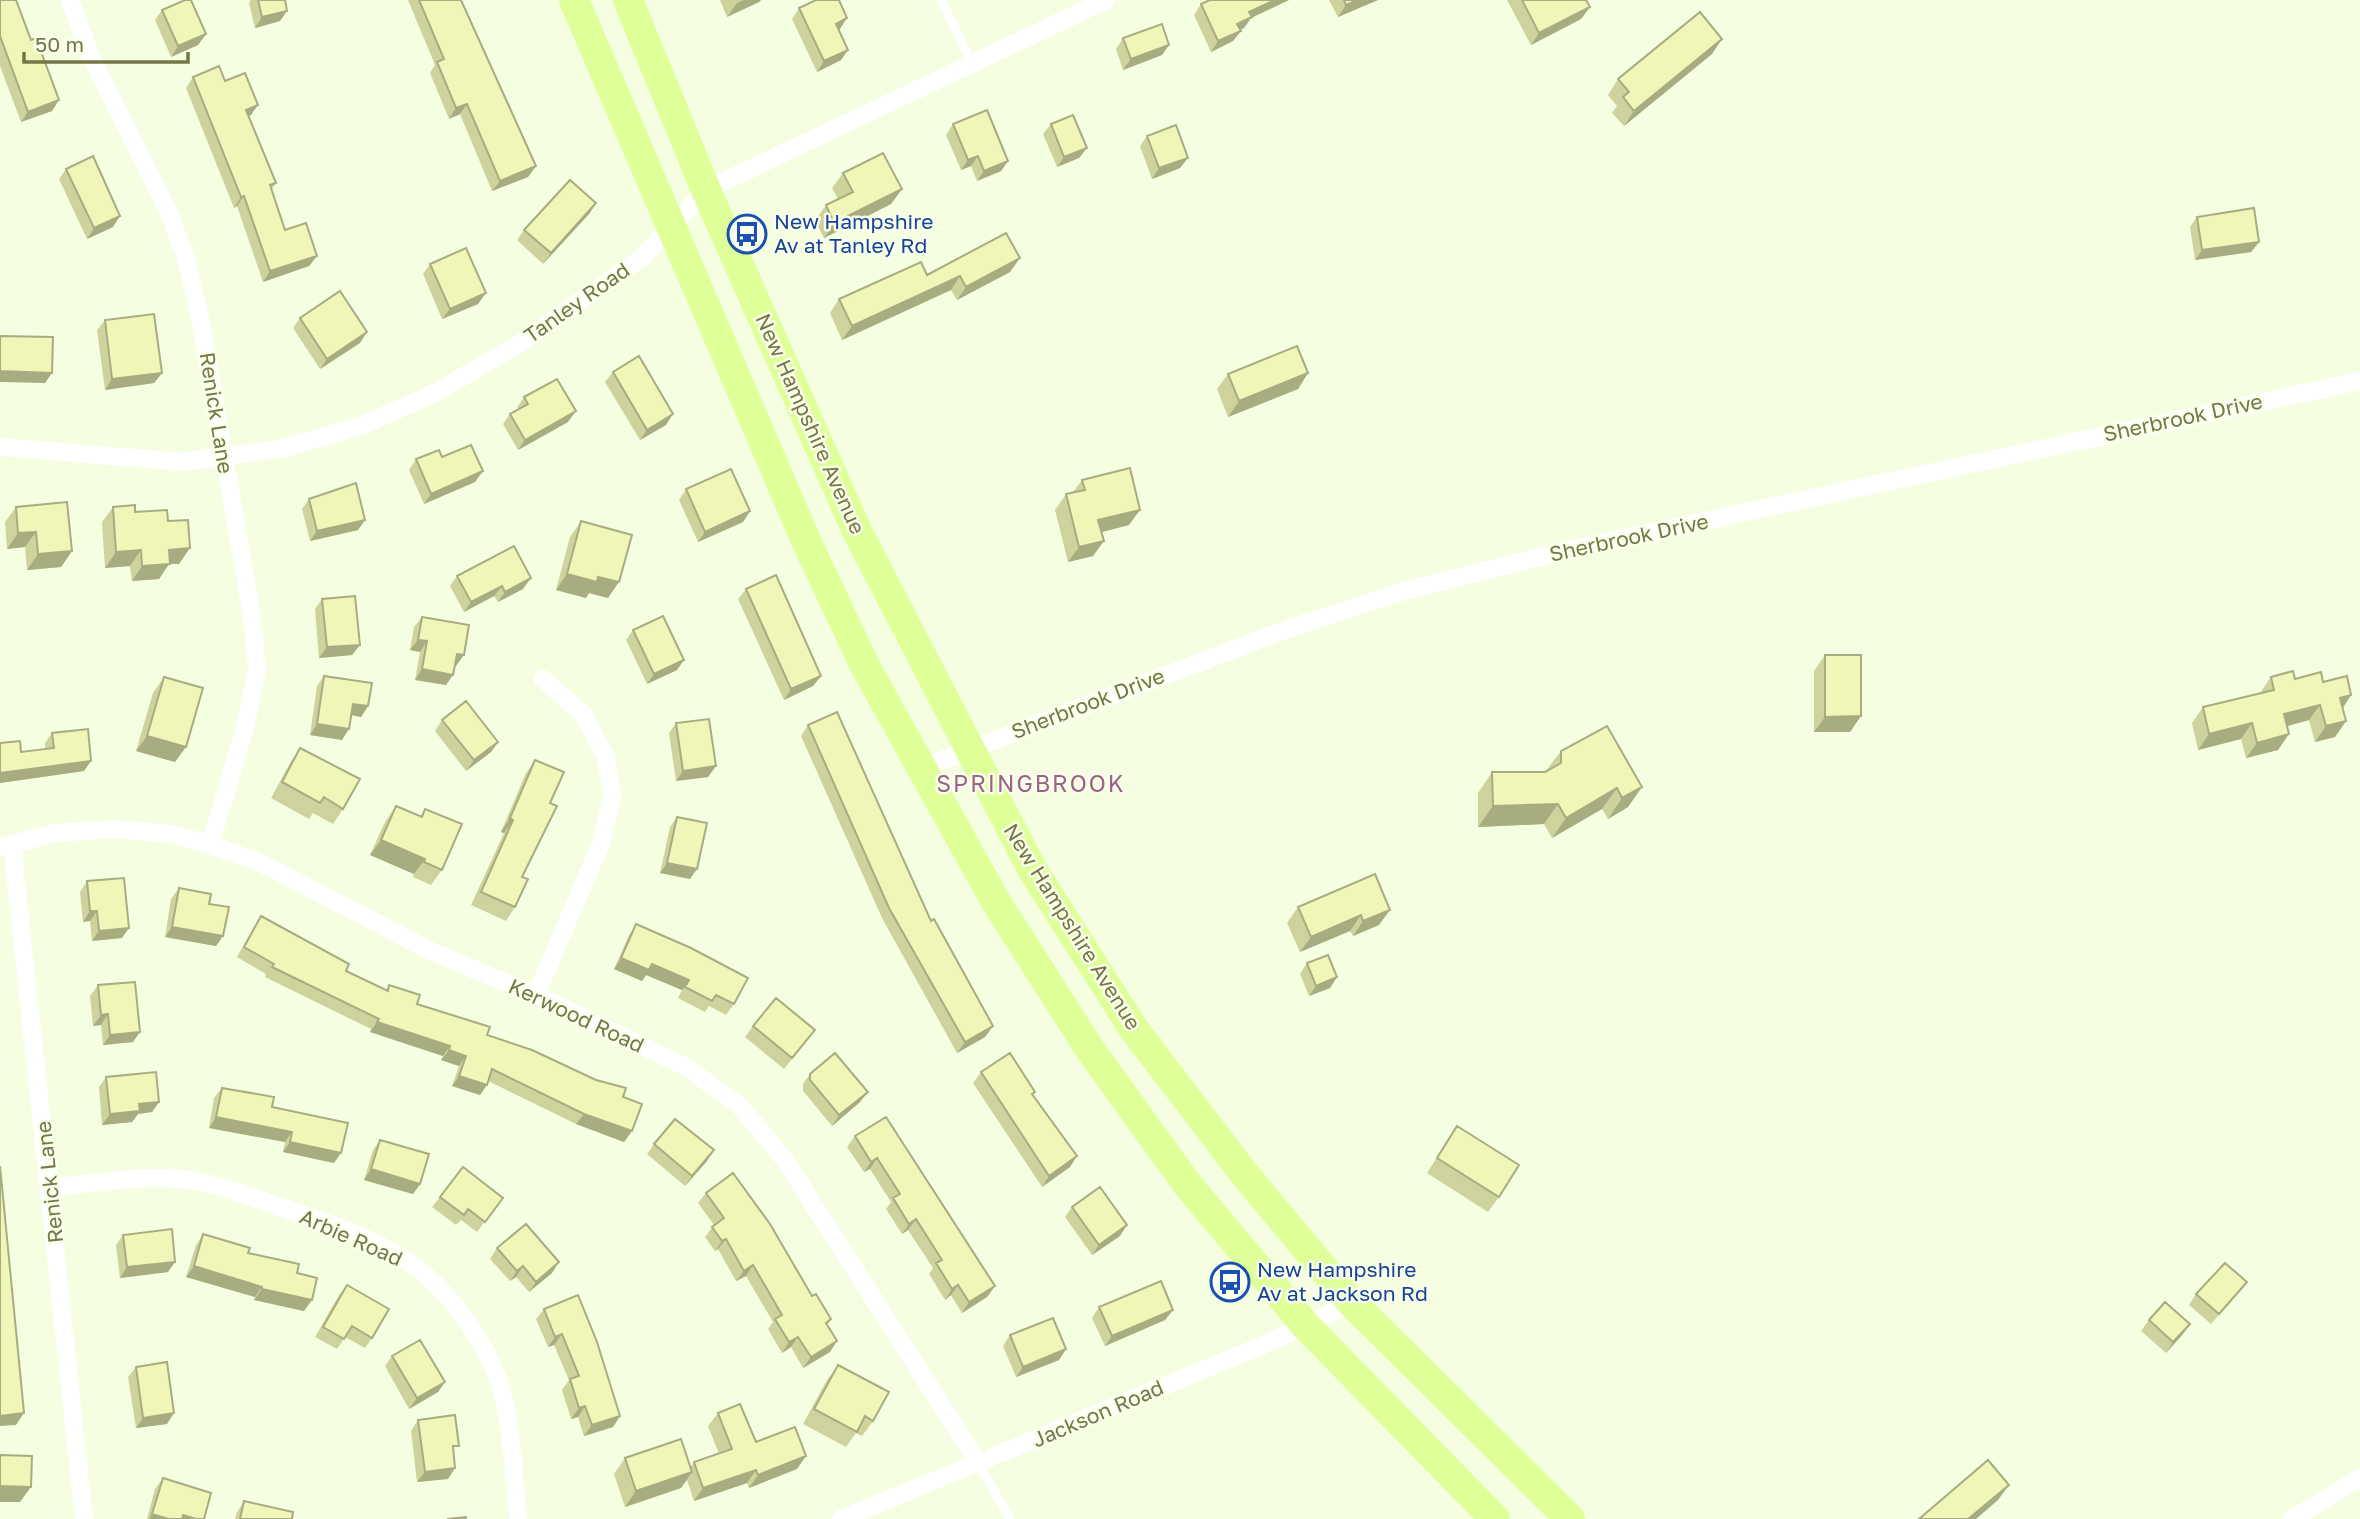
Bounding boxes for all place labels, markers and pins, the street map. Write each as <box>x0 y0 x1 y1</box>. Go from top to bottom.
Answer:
place label: New Hampshire Av at Tanley Rd <box>774 208 933 258</box>
bus stop icon: New Hampshire Av at Tanley Rd <box>726 213 768 255</box>
place label: New Hampshire Av at Jackson Rd <box>1257 1256 1428 1306</box>
bus stop icon: New Hampshire Av at Jackson Rd <box>1209 1261 1251 1303</box>

